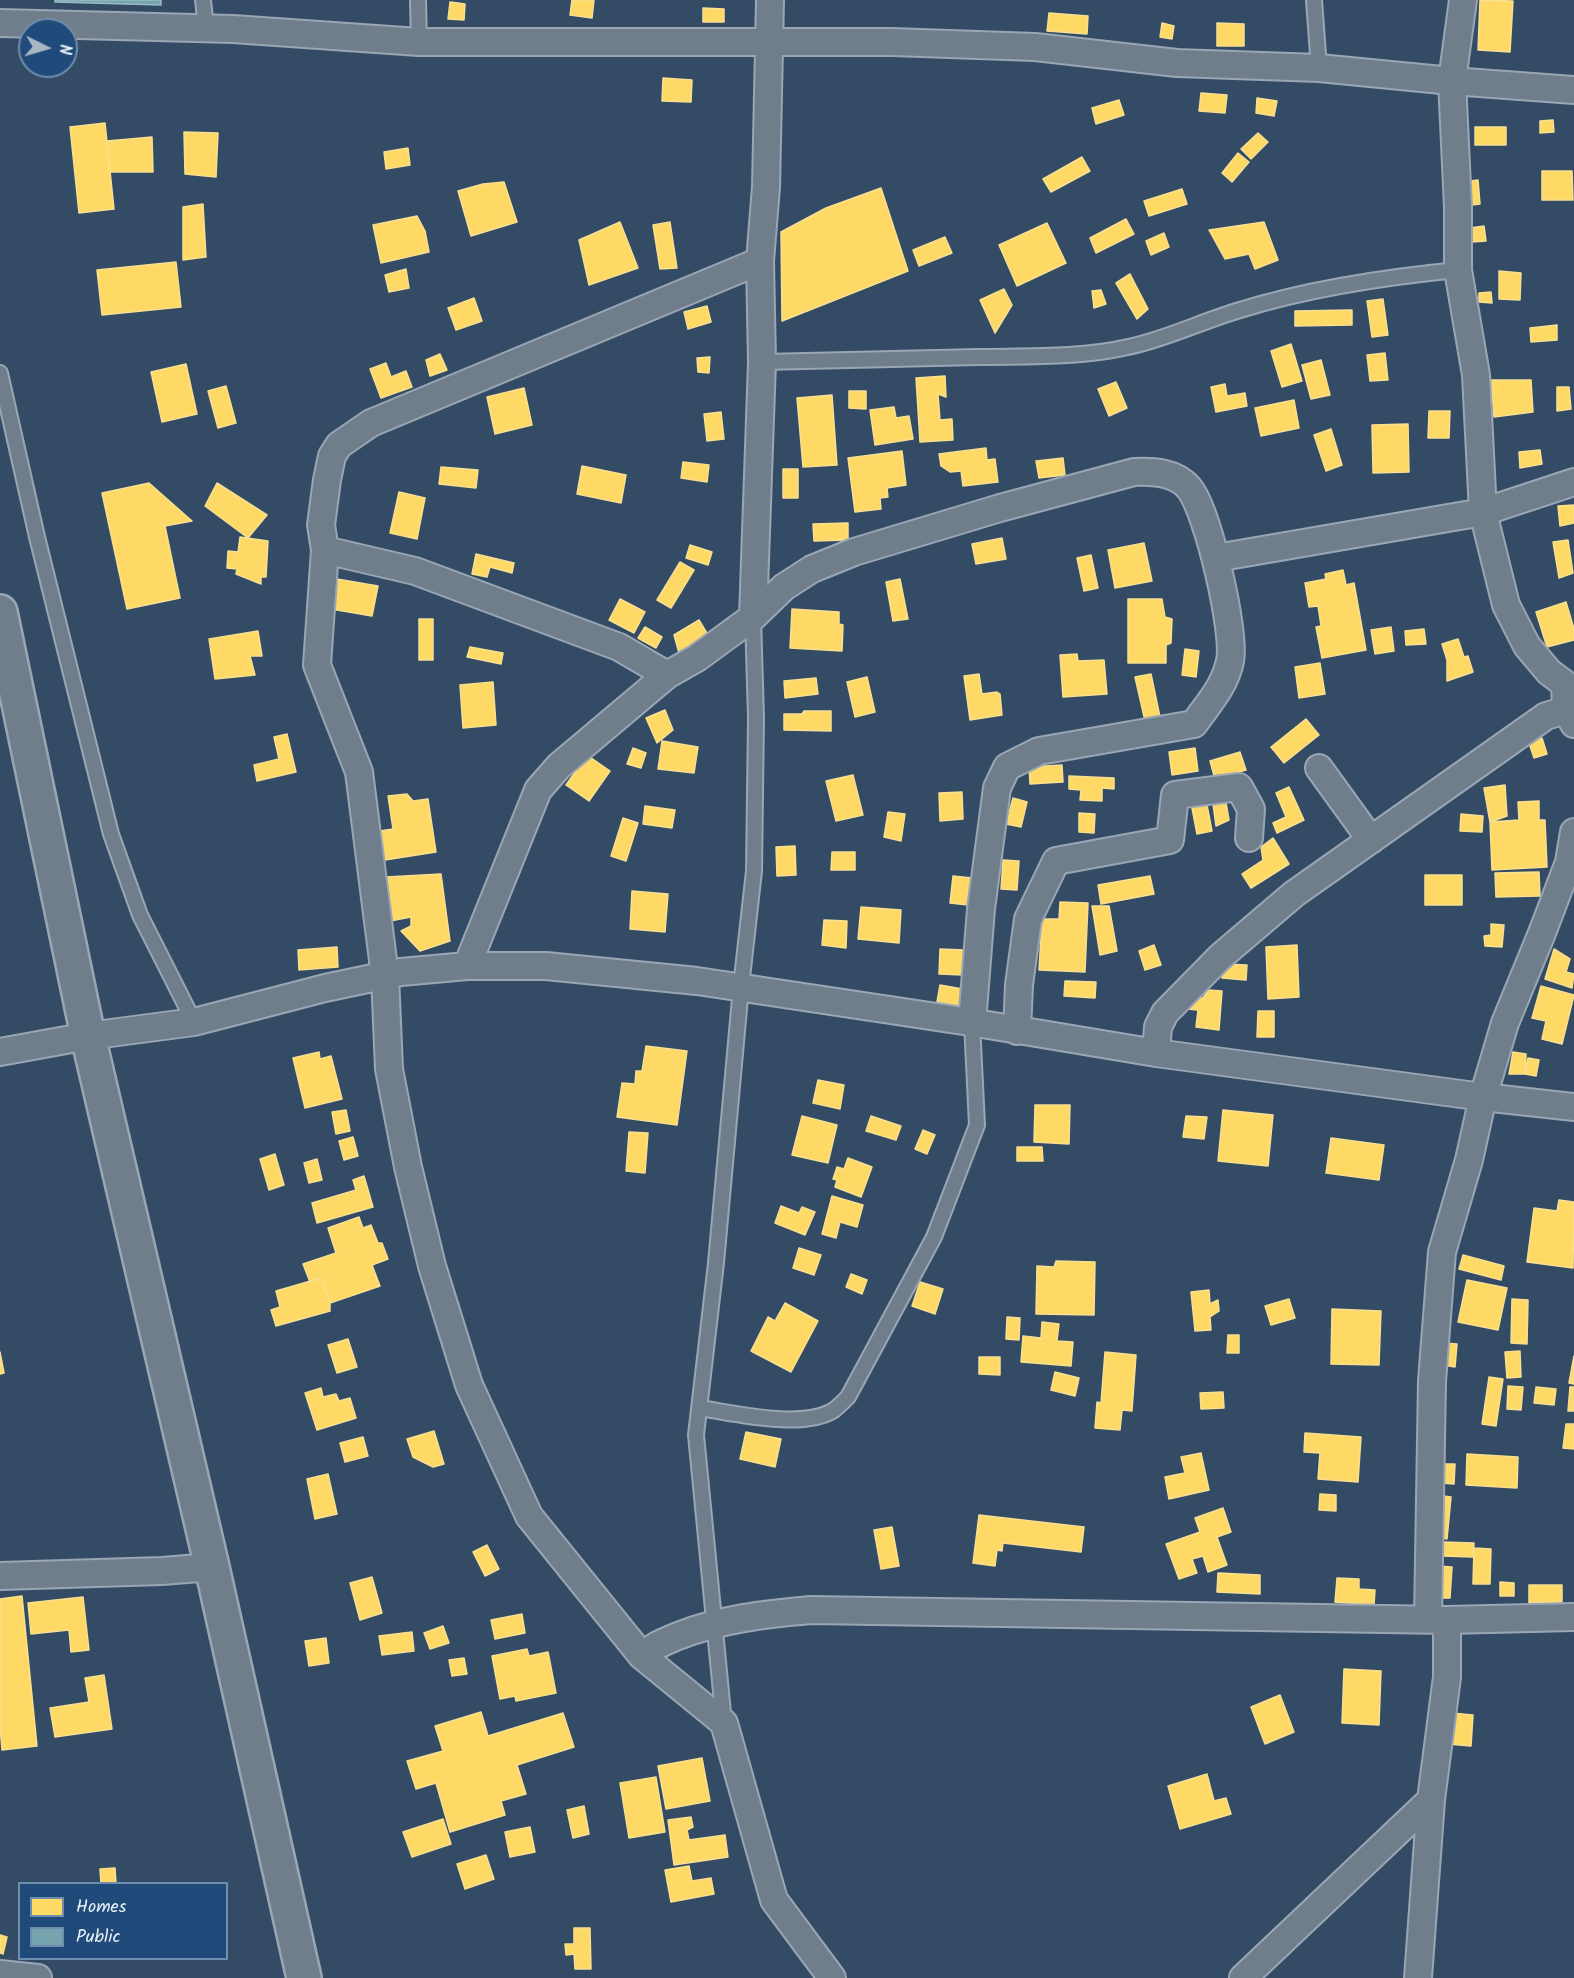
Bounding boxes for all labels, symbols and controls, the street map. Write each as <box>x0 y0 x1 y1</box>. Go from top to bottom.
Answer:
north arrow <box>18 18 78 78</box>
text: N <box>52 43 77 56</box>
legend <box>18 1882 228 1960</box>
text: Homes <box>76 1893 126 1922</box>
text: Public <box>76 1923 121 1952</box>

